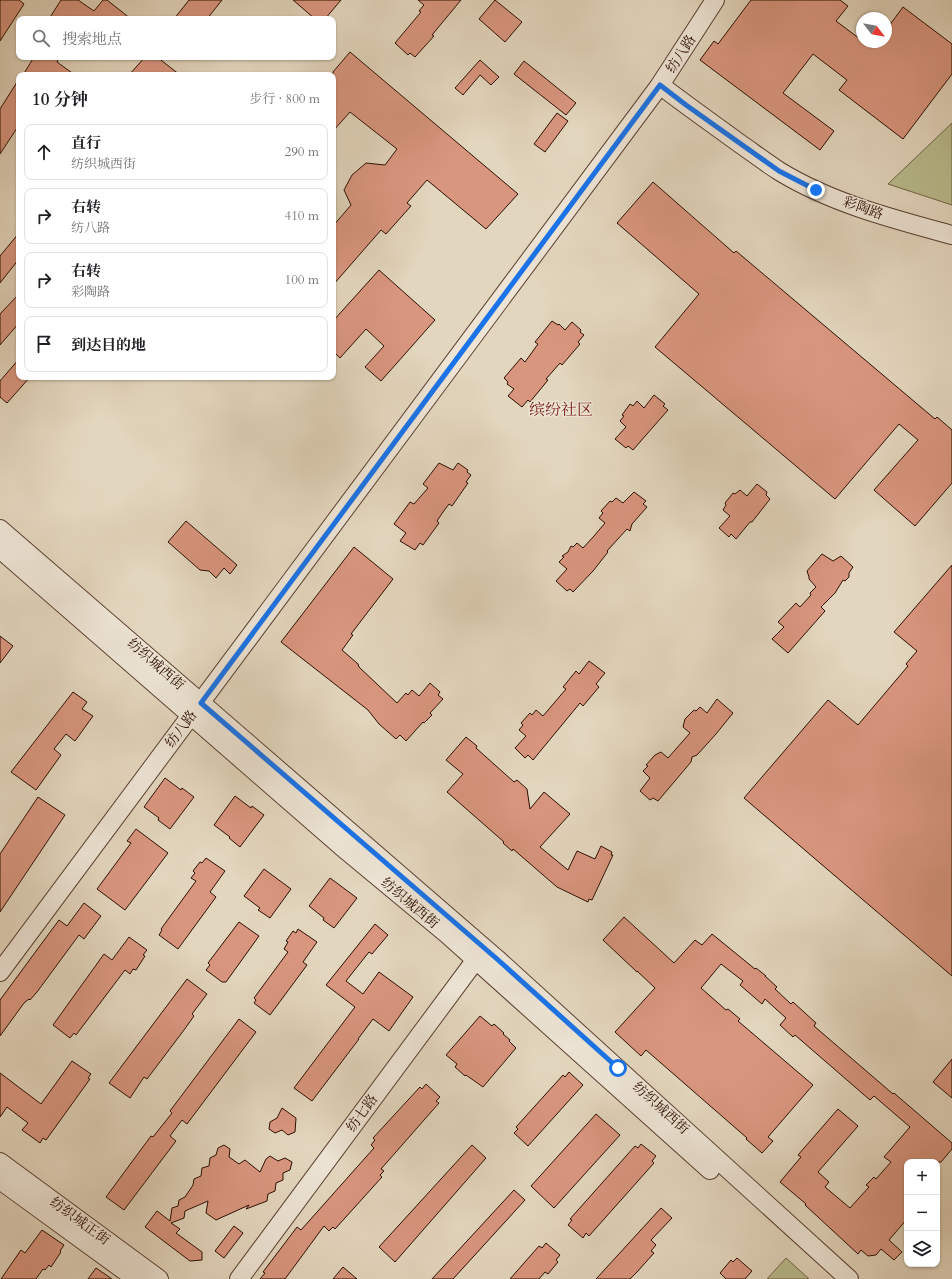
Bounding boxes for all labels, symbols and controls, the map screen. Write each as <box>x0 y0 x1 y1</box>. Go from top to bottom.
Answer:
north arrow <box>856 12 892 48</box>
search box <box>16 16 336 60</box>
icon: search <box>30 27 52 49</box>
text: 搜索地点 <box>62 29 122 49</box>
street label: 纺八路 <box>662 31 700 77</box>
text: 10 分钟 <box>32 88 88 111</box>
text: 步行 · 800 m <box>249 90 320 108</box>
text: 直行 <box>71 133 101 153</box>
icon: ahead <box>33 141 55 163</box>
text: 290 m <box>285 143 319 161</box>
text: 纺织城西街 <box>71 155 136 173</box>
route end <box>807 181 825 199</box>
street label: 彩陶路 <box>840 192 886 224</box>
text: 右转 <box>71 197 101 217</box>
icon: right <box>33 205 55 227</box>
text: 410 m <box>285 207 319 225</box>
text: 纺八路 <box>71 219 110 237</box>
text: 右转 <box>71 261 101 281</box>
icon: right <box>33 269 55 291</box>
text: 100 m <box>285 271 319 289</box>
text: 彩陶路 <box>71 283 110 301</box>
icon: arrive <box>33 333 55 355</box>
text: 到达目的地 <box>71 335 146 355</box>
district label: 缤纷社区 <box>529 399 593 421</box>
street label: 纺织城西街 <box>123 634 189 694</box>
street label: 纺八路 <box>161 707 201 751</box>
street label: 纺织城西街 <box>377 873 443 933</box>
route start <box>609 1059 627 1077</box>
street label: 纺织城西街 <box>629 1078 693 1138</box>
street label: 纺七路 <box>342 1090 382 1136</box>
map controls <box>904 1159 940 1267</box>
button: + <box>904 1159 940 1195</box>
street label: 纺织城正街 <box>46 1193 114 1249</box>
button: − <box>904 1195 940 1231</box>
button: layers <box>904 1231 940 1267</box>

